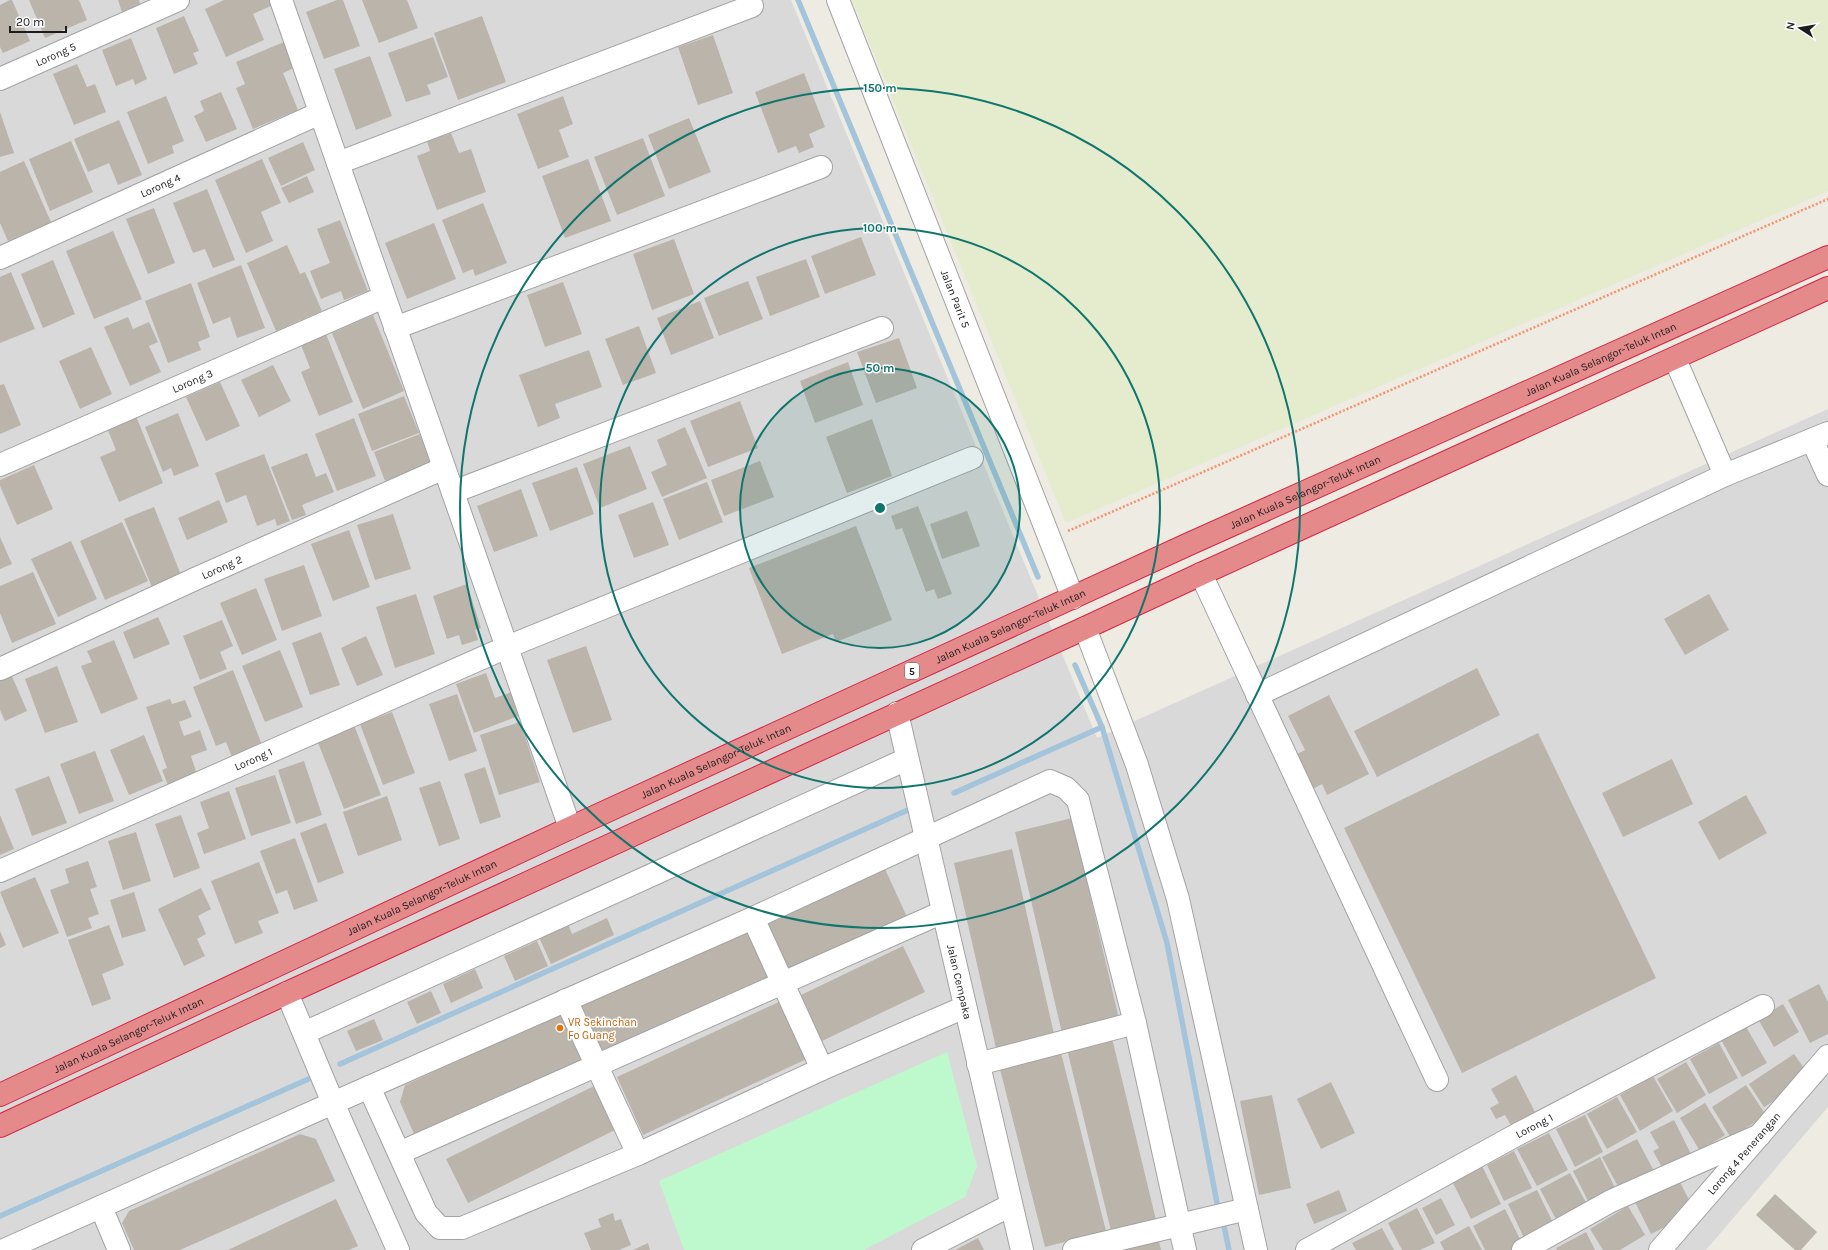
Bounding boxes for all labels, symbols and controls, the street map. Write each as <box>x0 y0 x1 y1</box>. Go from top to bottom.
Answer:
scale bar <box>10 8 66 34</box>
north arrow <box>1780 8 1820 48</box>
text: 20 m <box>16 15 44 29</box>
text: N <box>1784 21 1798 31</box>
street label: Lorong 5 <box>34 40 78 69</box>
text: 150 m <box>863 81 897 95</box>
street label: Lorong 4 <box>138 171 183 201</box>
text: 100 m <box>863 221 897 235</box>
street label: Jalan Parit 5 <box>938 268 972 330</box>
street label: Jalan Kuala Selangor-Teluk Intan <box>1524 320 1678 399</box>
text: 50 m <box>866 361 895 375</box>
street label: Lorong 3 <box>170 367 215 396</box>
street label: Jalan Kuala Selangor-Teluk Intan <box>1228 453 1383 532</box>
centre of rings <box>873 501 887 515</box>
street label: Lorong 2 <box>200 553 244 582</box>
street label: Jalan Kuala Selangor-Teluk Intan <box>933 586 1088 666</box>
road number: 5 <box>905 663 919 679</box>
street label: Jalan Kuala Selangor-Teluk Intan <box>639 721 793 802</box>
street label: Lorong 1 <box>233 745 275 774</box>
street label: Jalan Kuala Selangor-Teluk Intan <box>345 857 499 938</box>
street label: Jalan Cempaka <box>944 943 974 1021</box>
street label: Jalan Kuala Selangor-Teluk Intan <box>52 995 206 1076</box>
place label: VR Sekinchan Fo Guang <box>568 1016 637 1042</box>
marker: VR Sekinchan Fo Guang <box>555 1023 565 1033</box>
street label: Lorong 4 Penerangan <box>1705 1110 1783 1198</box>
street label: Lorong 1 <box>1513 1111 1555 1141</box>

